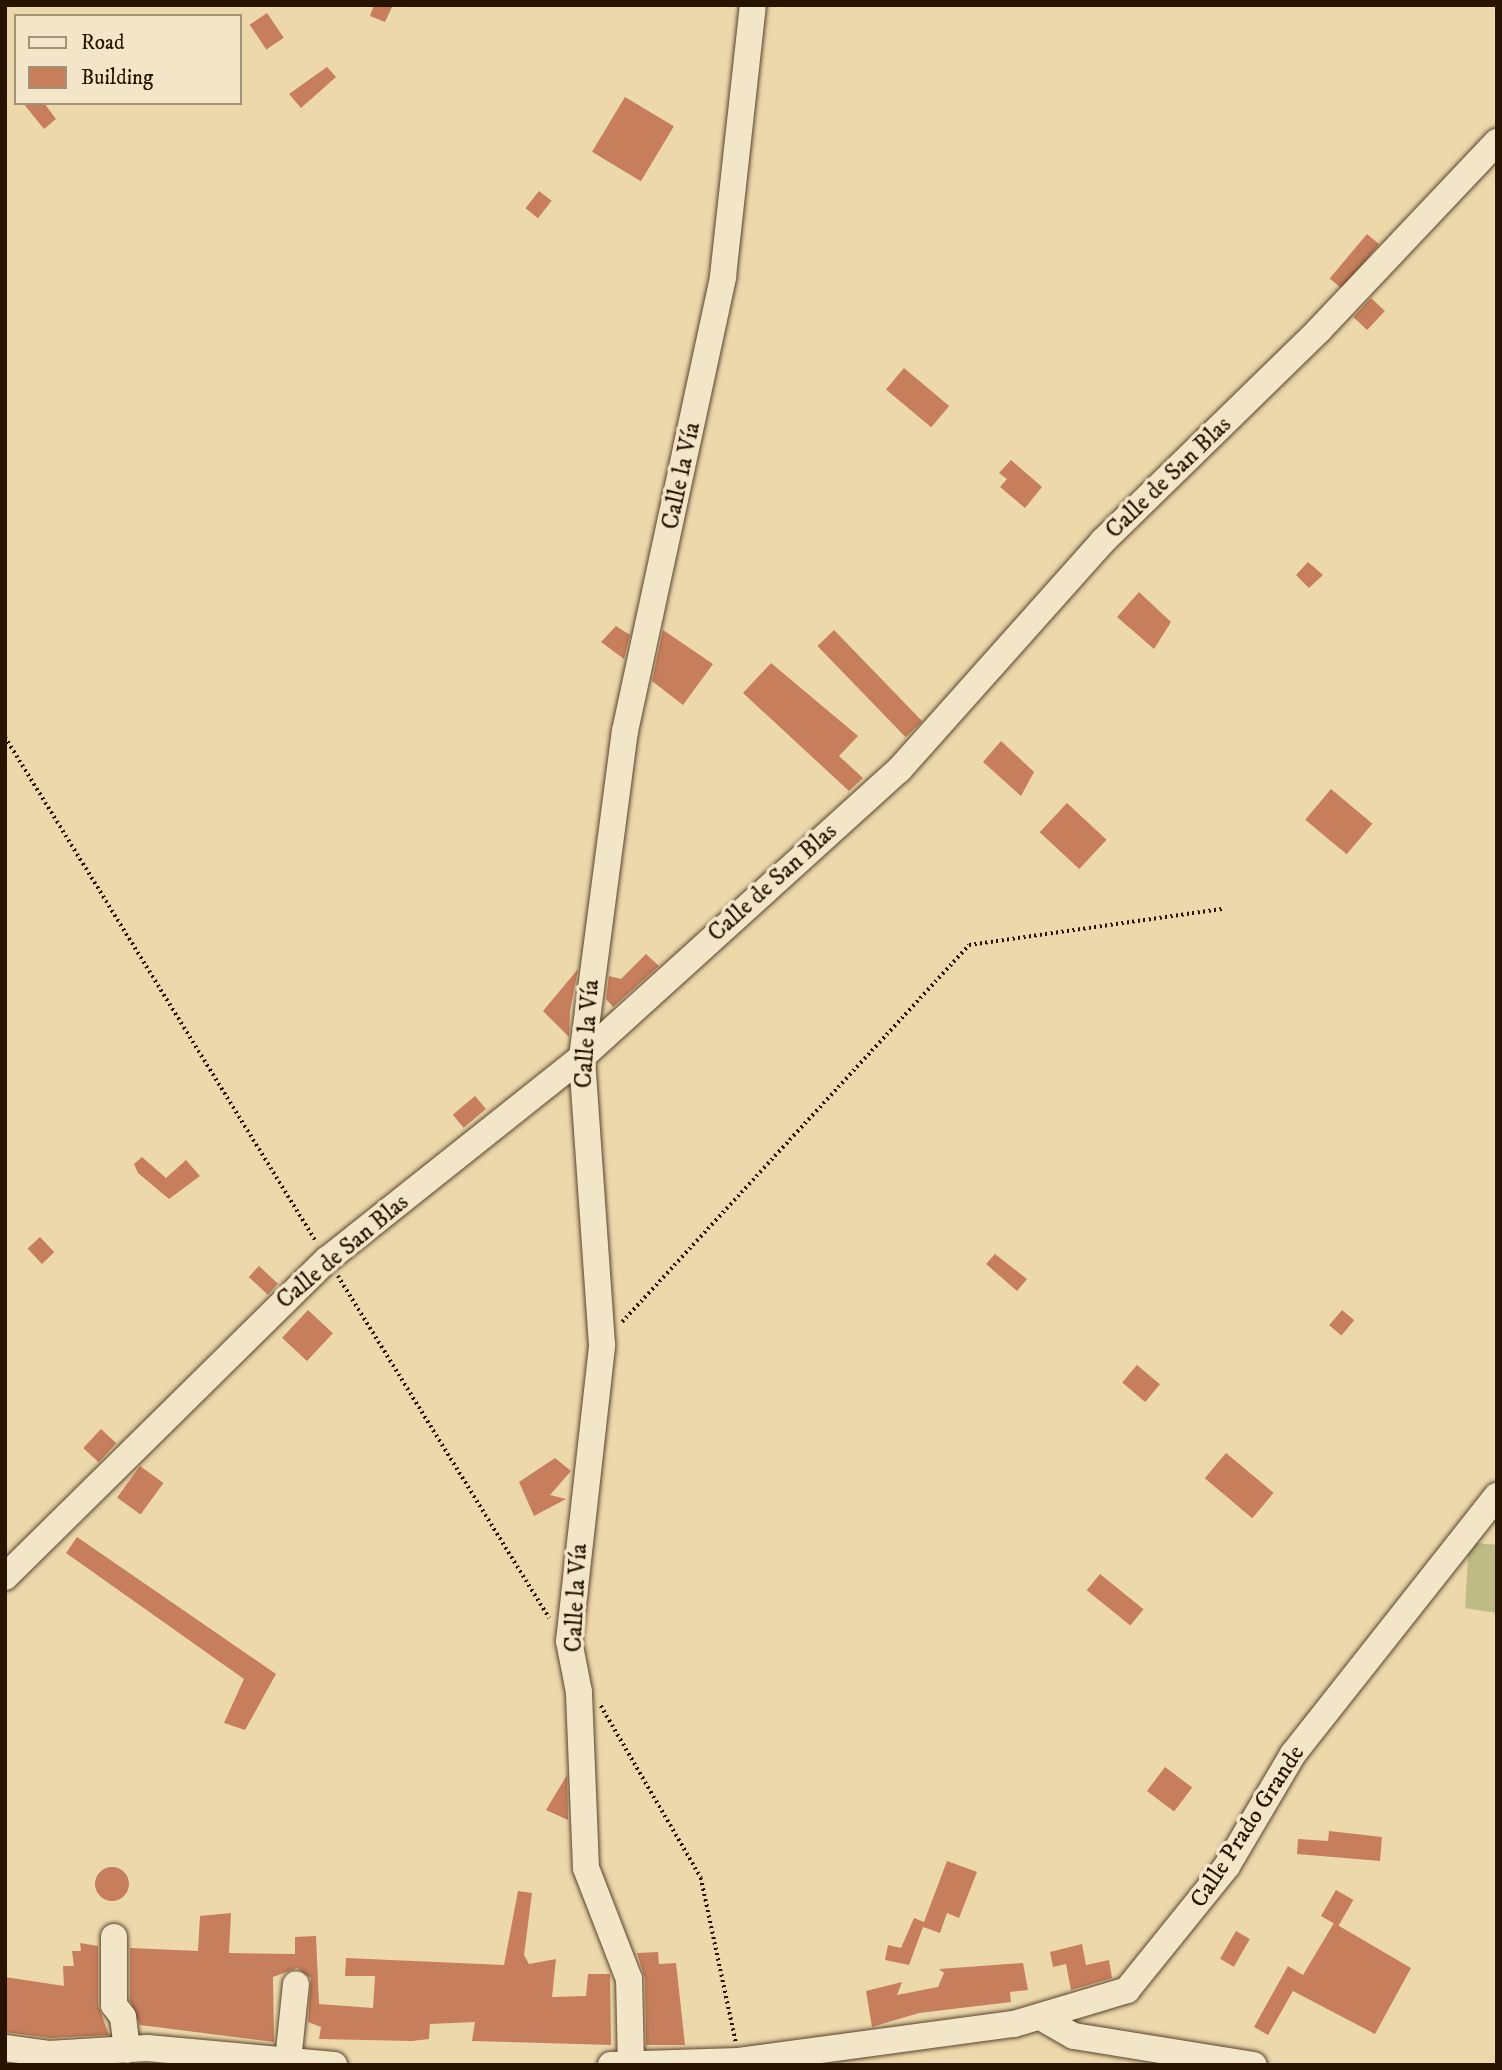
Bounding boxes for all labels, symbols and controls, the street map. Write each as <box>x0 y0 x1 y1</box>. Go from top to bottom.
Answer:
legend <box>14 14 242 105</box>
text: Road <box>81 30 125 56</box>
text: Building <box>81 65 153 91</box>
street label: Calle de San Blas <box>1100 411 1238 545</box>
street label: Calle la Vía <box>657 420 707 532</box>
street label: Calle de San Blas <box>703 818 843 948</box>
street label: Calle la Vía <box>570 979 606 1089</box>
street label: Calle de San Blas <box>271 1188 415 1316</box>
street label: Calle la Vía <box>560 1543 594 1653</box>
street label: Calle Prado Grande <box>1185 1740 1311 1914</box>

